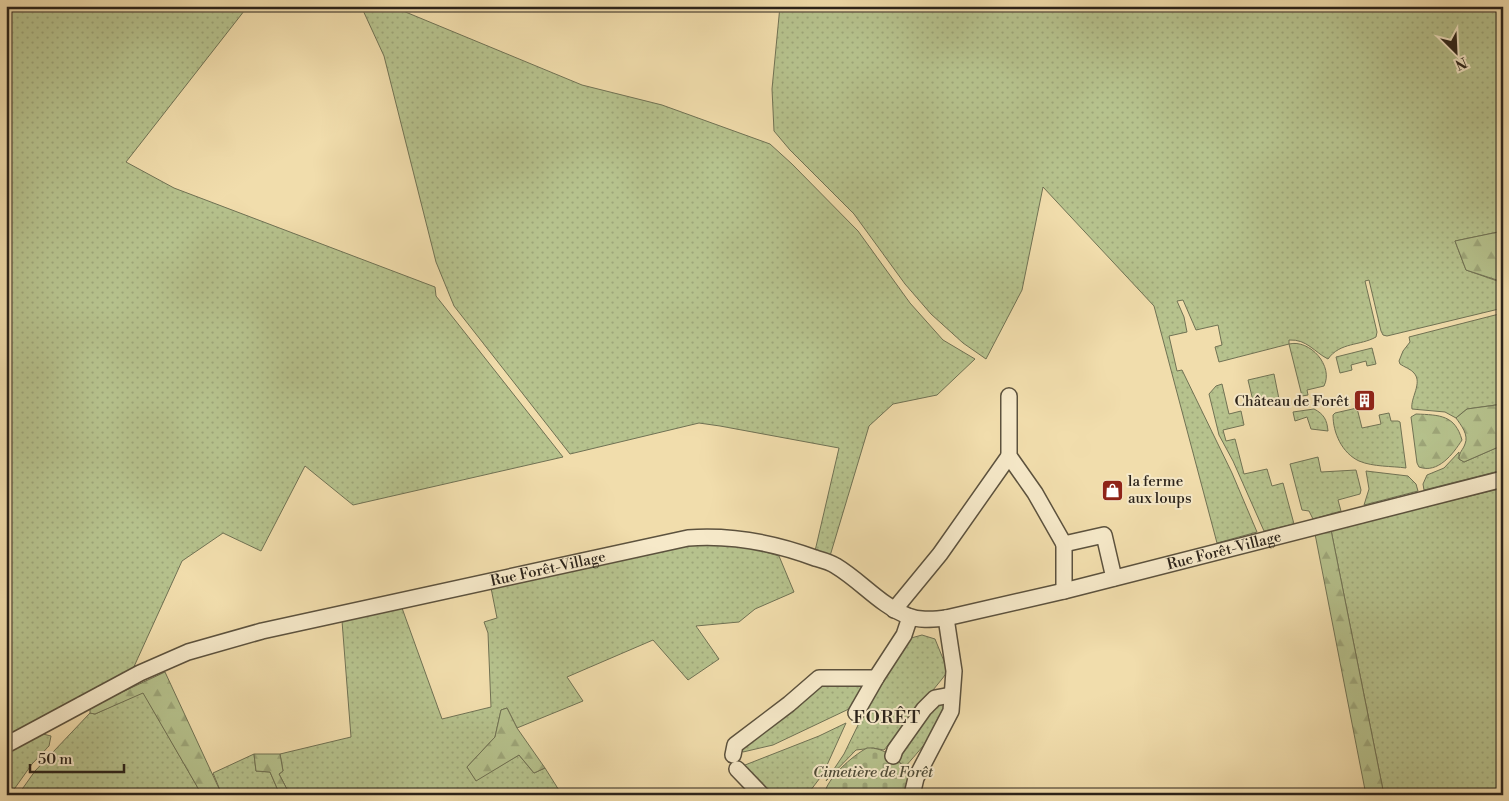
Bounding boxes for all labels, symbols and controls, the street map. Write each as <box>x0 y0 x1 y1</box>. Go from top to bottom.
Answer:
north arrow <box>1432 28 1482 78</box>
text: N <box>1452 52 1470 73</box>
building icon: Château de Forêt <box>1353 389 1377 413</box>
place label: Château de Forêt <box>1235 392 1350 411</box>
place label: la ferme aux loups <box>1128 472 1191 508</box>
shop icon: la ferme aux loups <box>1100 478 1124 502</box>
street label: Rue Forêt-Village <box>1165 526 1283 574</box>
street label: Rue Forêt-Village <box>488 547 607 590</box>
district label: FORÊT <box>853 706 921 729</box>
scale bar <box>30 741 124 773</box>
text: 50 m <box>38 750 72 769</box>
park label: Cimetière de Forêt <box>813 763 934 782</box>

